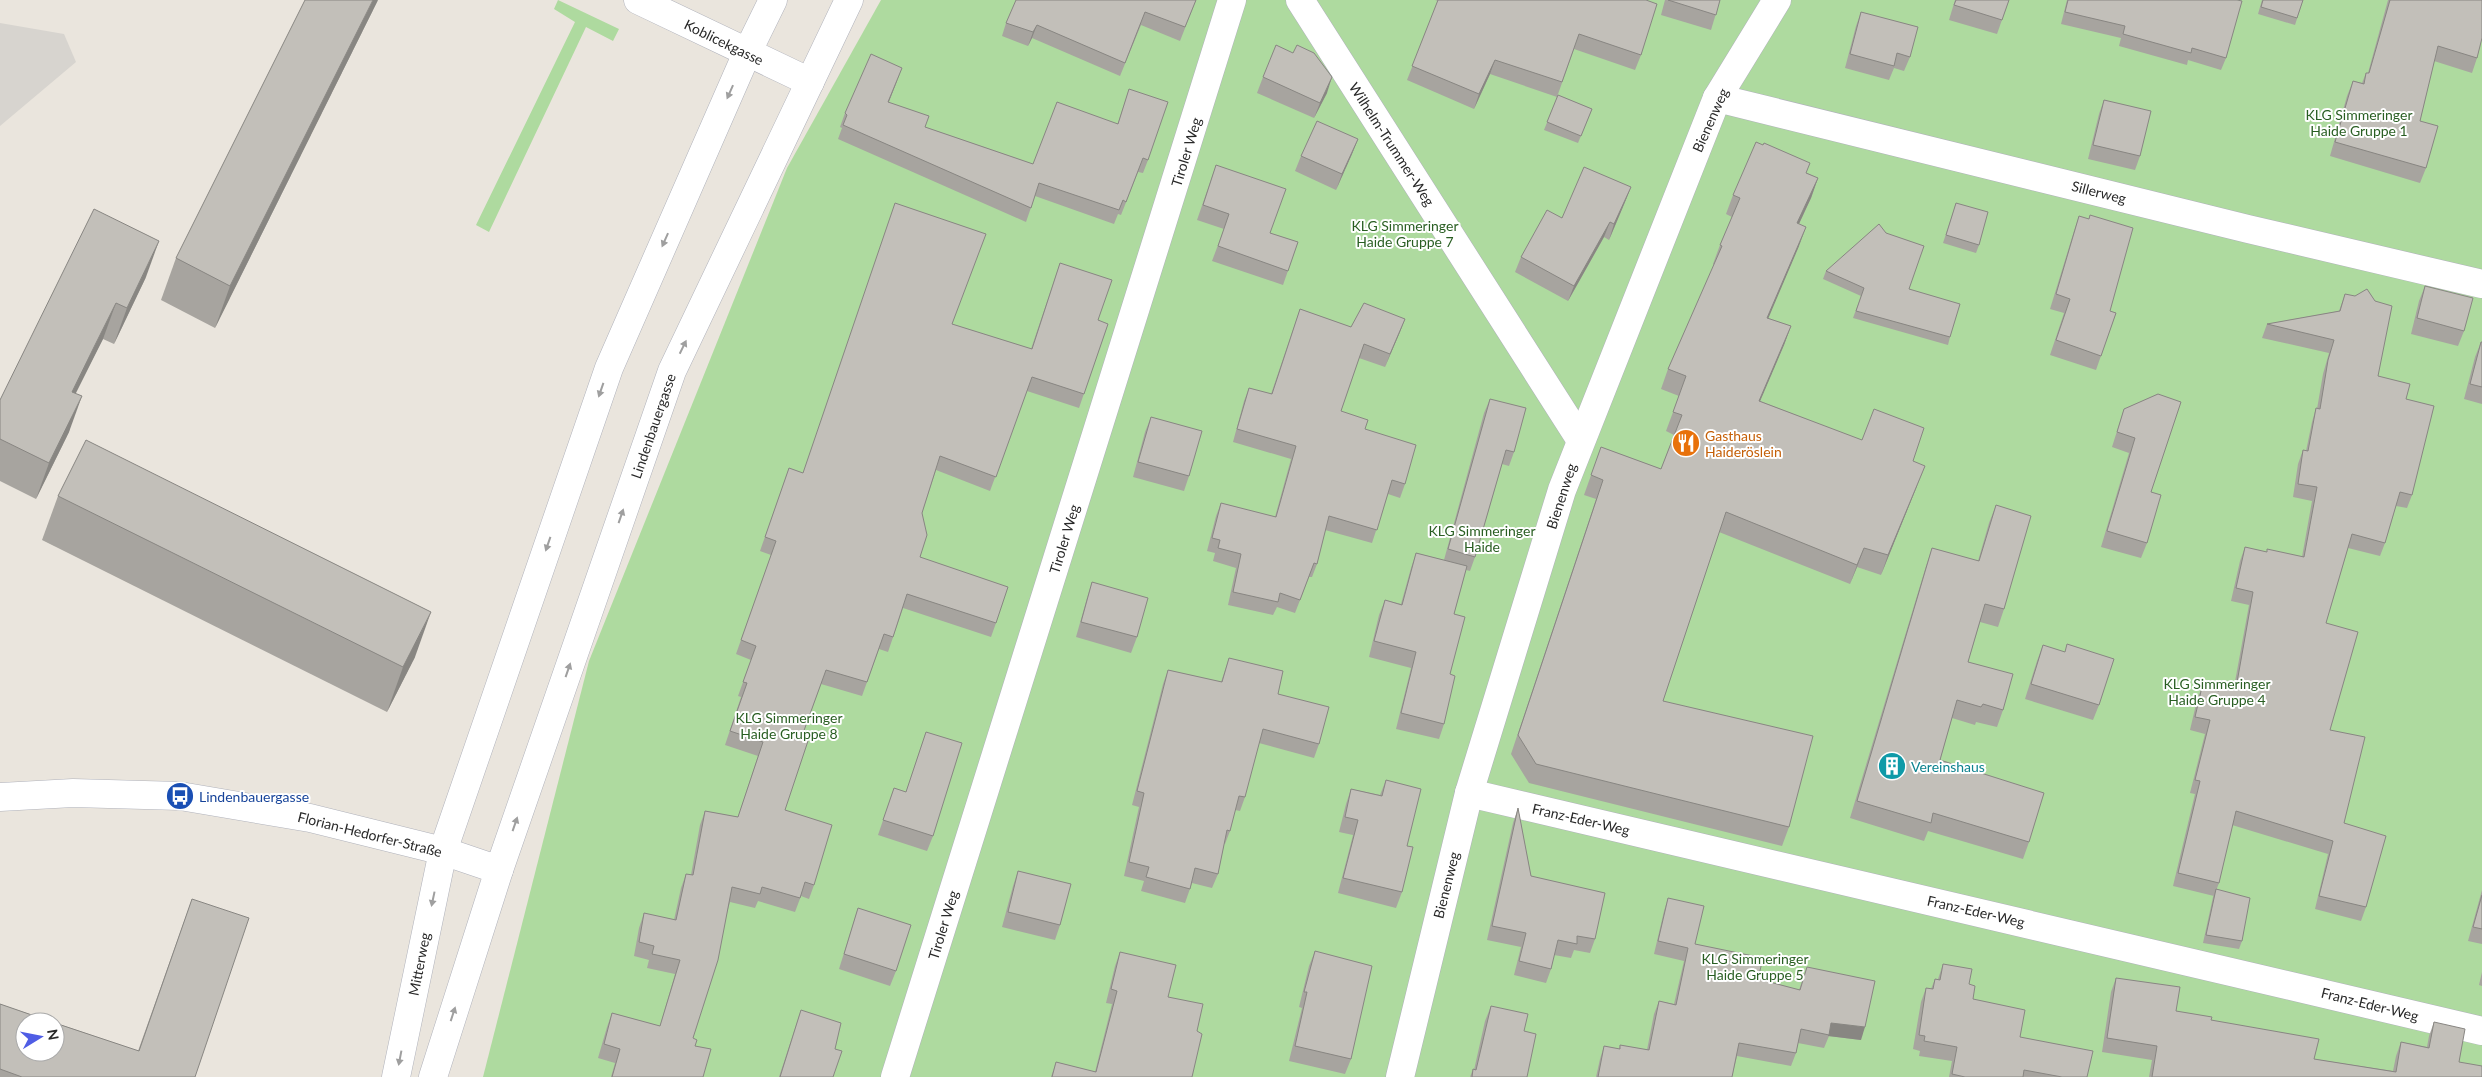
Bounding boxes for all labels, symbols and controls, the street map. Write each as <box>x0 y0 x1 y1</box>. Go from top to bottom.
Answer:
street label: Koblicekgasse <box>682 16 766 68</box>
street label: Wilhelm-Trummer-Weg <box>1346 79 1438 209</box>
one-way arrow <box>726 85 734 99</box>
street label: Bienenweg <box>1688 85 1732 155</box>
park label: KLG Simmeringer Haide Gruppe 1 <box>2305 106 2413 139</box>
street label: Tiroler Weg <box>1167 115 1205 189</box>
street label: Sillerweg <box>2070 177 2128 207</box>
park label: KLG Simmeringer Haide Gruppe 7 <box>1351 217 1459 250</box>
one-way arrow <box>660 233 668 247</box>
one-way arrow <box>679 340 687 355</box>
street label: Lindenbauergasse <box>627 371 679 481</box>
one-way arrow <box>597 383 605 398</box>
place label: Gasthaus Haideröslein <box>1705 427 1782 460</box>
restaurant icon: Gasthaus Haideröslein <box>1671 428 1701 458</box>
street label: Bienenweg <box>1542 461 1580 531</box>
street label: Tiroler Weg <box>1045 502 1083 576</box>
one-way arrow <box>618 509 626 524</box>
park label: KLG Simmeringer Haide <box>1428 522 1536 555</box>
one-way arrow <box>544 536 551 551</box>
one-way arrow <box>564 662 572 677</box>
park label: KLG Simmeringer Haide Gruppe 4 <box>2163 675 2271 708</box>
park label: KLG Simmeringer Haide Gruppe 8 <box>735 709 843 742</box>
building icon: Vereinshaus <box>1877 751 1907 781</box>
place label: Vereinshaus <box>1911 758 1985 775</box>
bus stop icon: Lindenbauergasse <box>165 781 195 811</box>
place label: Lindenbauergasse <box>199 788 309 805</box>
street label: Franz-Eder-Weg <box>1531 800 1631 838</box>
street label: Florian-Hedorfer-Straße <box>296 808 444 860</box>
one-way arrow <box>512 816 519 831</box>
street label: Bienenweg <box>1430 850 1462 920</box>
street label: Tiroler Weg <box>924 888 962 962</box>
one-way arrow <box>428 892 436 908</box>
street label: Franz-Eder-Weg <box>1926 892 2026 930</box>
street label: Mitterweg <box>405 931 433 997</box>
park label: KLG Simmeringer Haide Gruppe 5 <box>1701 950 1809 983</box>
street label: Franz-Eder-Weg <box>2320 984 2420 1024</box>
one-way arrow <box>449 1006 457 1021</box>
north arrow <box>15 1012 65 1062</box>
text: N <box>44 1028 63 1041</box>
one-way arrow <box>396 1051 404 1067</box>

